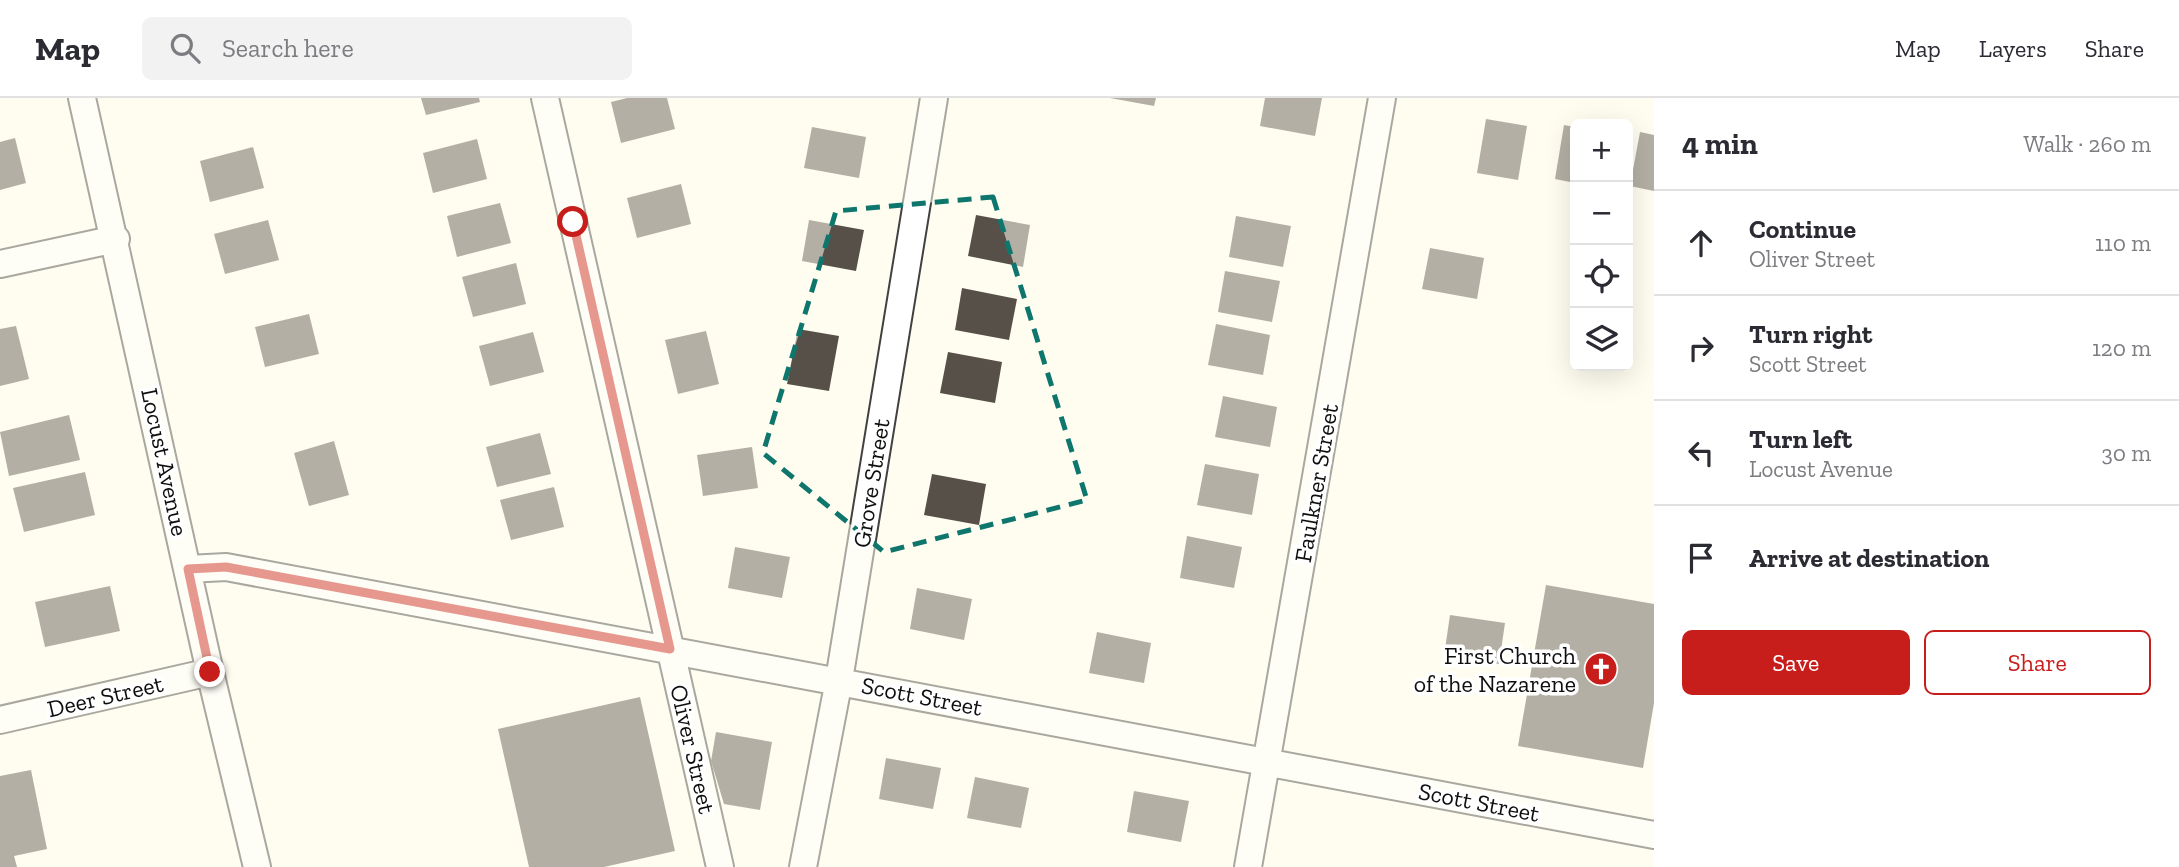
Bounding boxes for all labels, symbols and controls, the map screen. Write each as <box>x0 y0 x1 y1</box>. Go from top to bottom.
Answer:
search box <box>142 17 632 80</box>
text: Map <box>35 29 100 68</box>
icon: search <box>166 29 204 67</box>
text: Search here <box>222 32 354 64</box>
text: Map <box>1895 34 1941 63</box>
text: Layers <box>1979 34 2047 63</box>
text: Share <box>2085 34 2144 63</box>
map controls <box>1570 119 1633 371</box>
button: + <box>1570 119 1633 182</box>
text: 4 min <box>1682 126 1758 162</box>
text: Walk · 260 m <box>2023 130 2151 158</box>
button: − <box>1570 182 1633 245</box>
route start <box>557 206 588 237</box>
text: Continue <box>1749 213 1856 245</box>
icon: ahead <box>1682 224 1720 262</box>
text: 110 m <box>2095 229 2151 257</box>
button: locate <box>1570 245 1633 308</box>
text: Oliver Street <box>1749 245 1875 273</box>
button: layers <box>1570 308 1633 371</box>
text: Turn right <box>1749 318 1872 350</box>
icon: right <box>1682 329 1720 367</box>
text: 120 m <box>2092 334 2151 362</box>
text: Scott Street <box>1749 350 1867 378</box>
street label: Locust Avenue <box>135 386 195 538</box>
street label: Faulkner Street <box>1288 401 1344 565</box>
street label: Grove Street <box>846 416 896 550</box>
text: Turn left <box>1749 423 1852 455</box>
icon: left <box>1682 434 1720 472</box>
text: 30 m <box>2101 439 2151 467</box>
text: Locust Avenue <box>1749 455 1893 483</box>
icon: arrive <box>1682 539 1720 577</box>
text: Arrive at destination <box>1749 542 1989 574</box>
button: Save <box>1682 630 1910 695</box>
button: Share <box>1924 630 2151 695</box>
place label: First Church of the Nazarene <box>1414 641 1577 698</box>
church icon: First Church of the Nazarene <box>1582 650 1620 688</box>
route end <box>194 656 225 687</box>
street label: Deer Street <box>44 669 166 723</box>
street label: Scott Street <box>859 670 985 722</box>
street label: Oliver Street <box>664 682 722 816</box>
street label: Scott Street <box>1416 776 1542 828</box>

